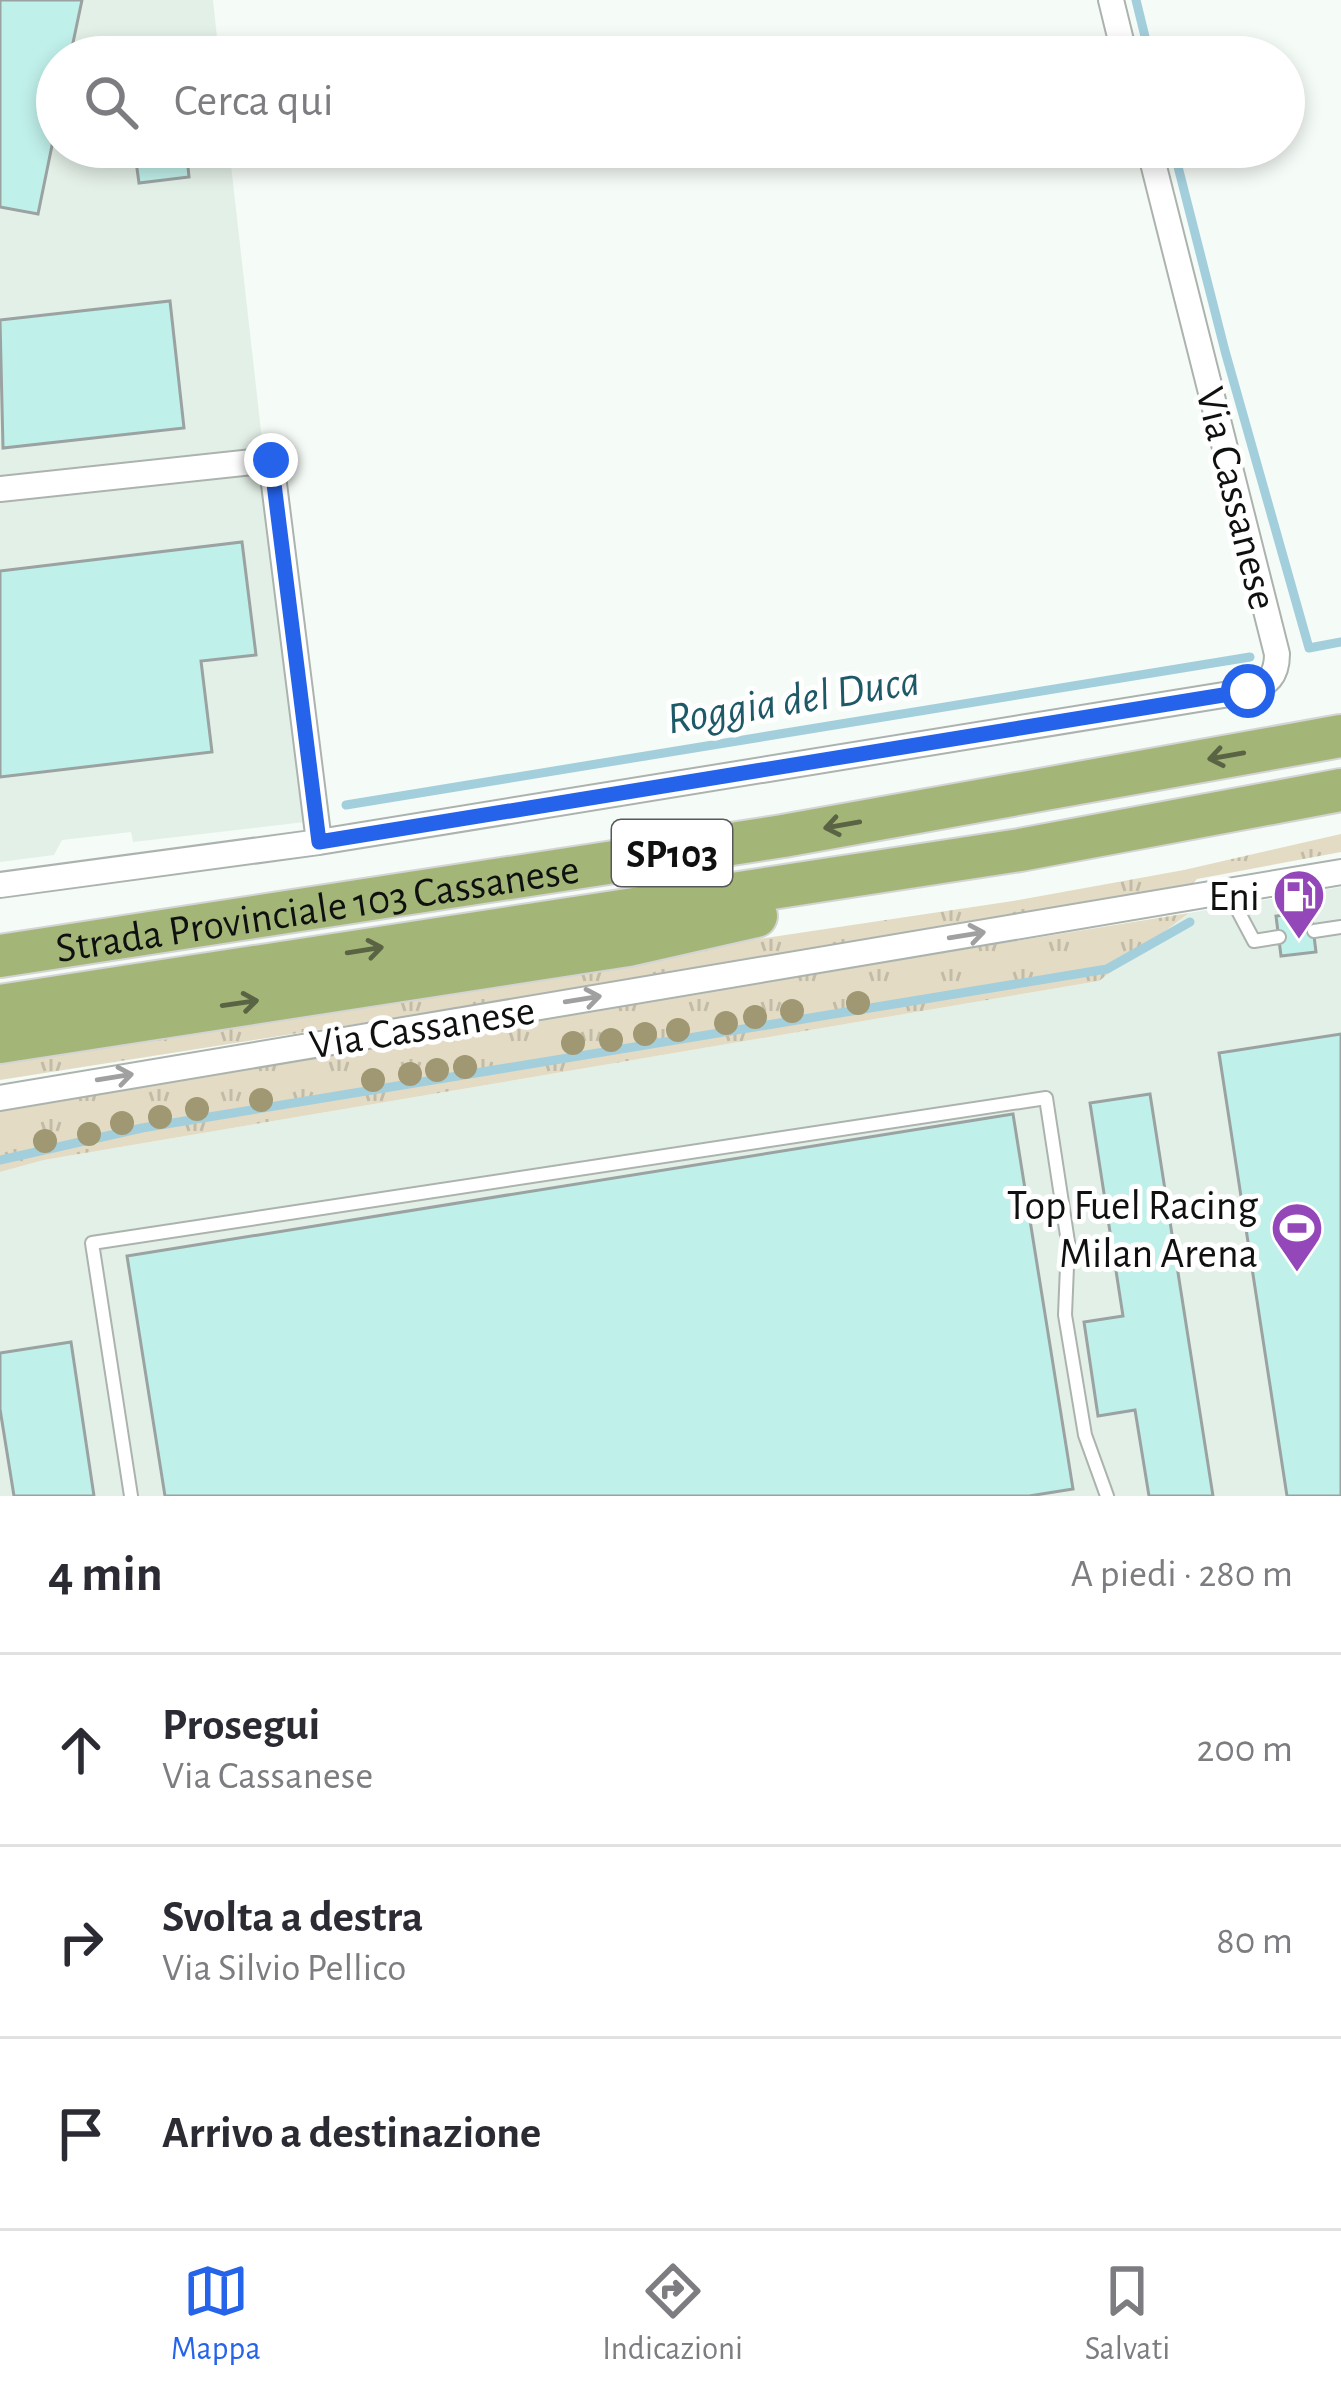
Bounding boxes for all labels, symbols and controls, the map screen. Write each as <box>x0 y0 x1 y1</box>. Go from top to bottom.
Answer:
search box <box>36 36 1305 168</box>
icon: search <box>78 69 144 135</box>
text: Cerca qui <box>174 79 334 124</box>
street label: Via Cassanese <box>1188 383 1284 614</box>
route end <box>244 433 298 487</box>
water label: Roggia del Duca <box>664 658 923 743</box>
route start <box>1221 664 1275 718</box>
one-way arrow <box>1207 746 1246 769</box>
one-way arrow <box>823 815 862 837</box>
road number: SP103 <box>612 820 732 886</box>
street label: Strada Provinciale 103 Cassanese <box>53 849 582 970</box>
fuel station icon: Eni <box>1271 867 1327 941</box>
place label: Eni <box>1208 876 1260 918</box>
one-way arrow <box>947 923 986 946</box>
one-way arrow <box>344 938 383 961</box>
one-way arrow <box>562 987 601 1010</box>
street label: Via Cassanese <box>307 989 538 1067</box>
one-way arrow <box>220 991 259 1014</box>
one-way arrow <box>95 1065 134 1088</box>
place label: Top Fuel Racing Milan Arena <box>1007 1185 1259 1275</box>
sports icon: Top Fuel Racing Milan Arena <box>1269 1200 1325 1274</box>
text: 4 min <box>48 1549 163 1600</box>
text: A piedi · 280 m <box>1071 1555 1293 1594</box>
text: Prosegui <box>162 1703 320 1748</box>
icon: ahead <box>48 1717 114 1783</box>
text: 200 m <box>1196 1730 1293 1769</box>
text: Via Cassanese <box>162 1757 373 1796</box>
text: Svolta a destra <box>162 1895 423 1940</box>
icon: right <box>48 1909 114 1975</box>
text: 80 m <box>1216 1922 1293 1961</box>
text: Via Silvio Pellico <box>162 1949 406 1988</box>
icon: arrive <box>48 2101 114 2167</box>
text: Arrivo a destinazione <box>162 2111 541 2156</box>
tab: Mappa <box>171 2258 261 2370</box>
tab: Indicazioni <box>602 2258 743 2370</box>
tab: Salvati <box>1085 2258 1170 2370</box>

